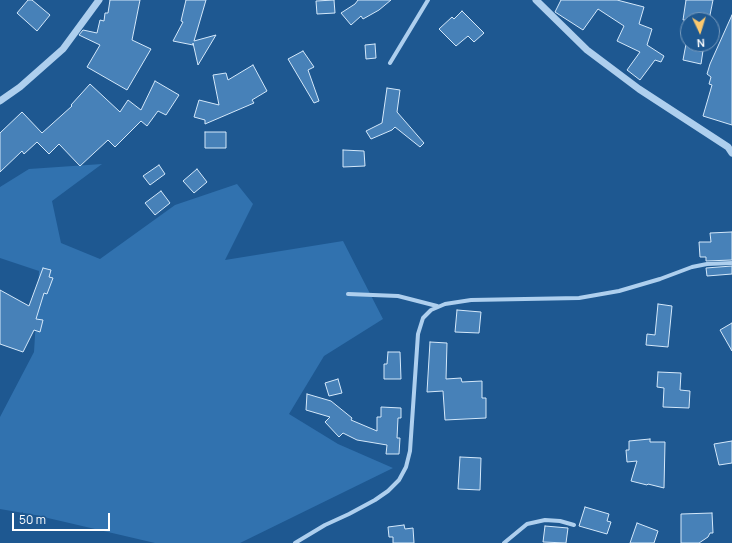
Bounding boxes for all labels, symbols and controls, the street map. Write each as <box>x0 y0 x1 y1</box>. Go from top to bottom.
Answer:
north arrow <box>680 12 720 52</box>
text: N <box>696 36 705 51</box>
scale bar <box>14 505 112 531</box>
text: 50 m <box>19 511 46 528</box>

